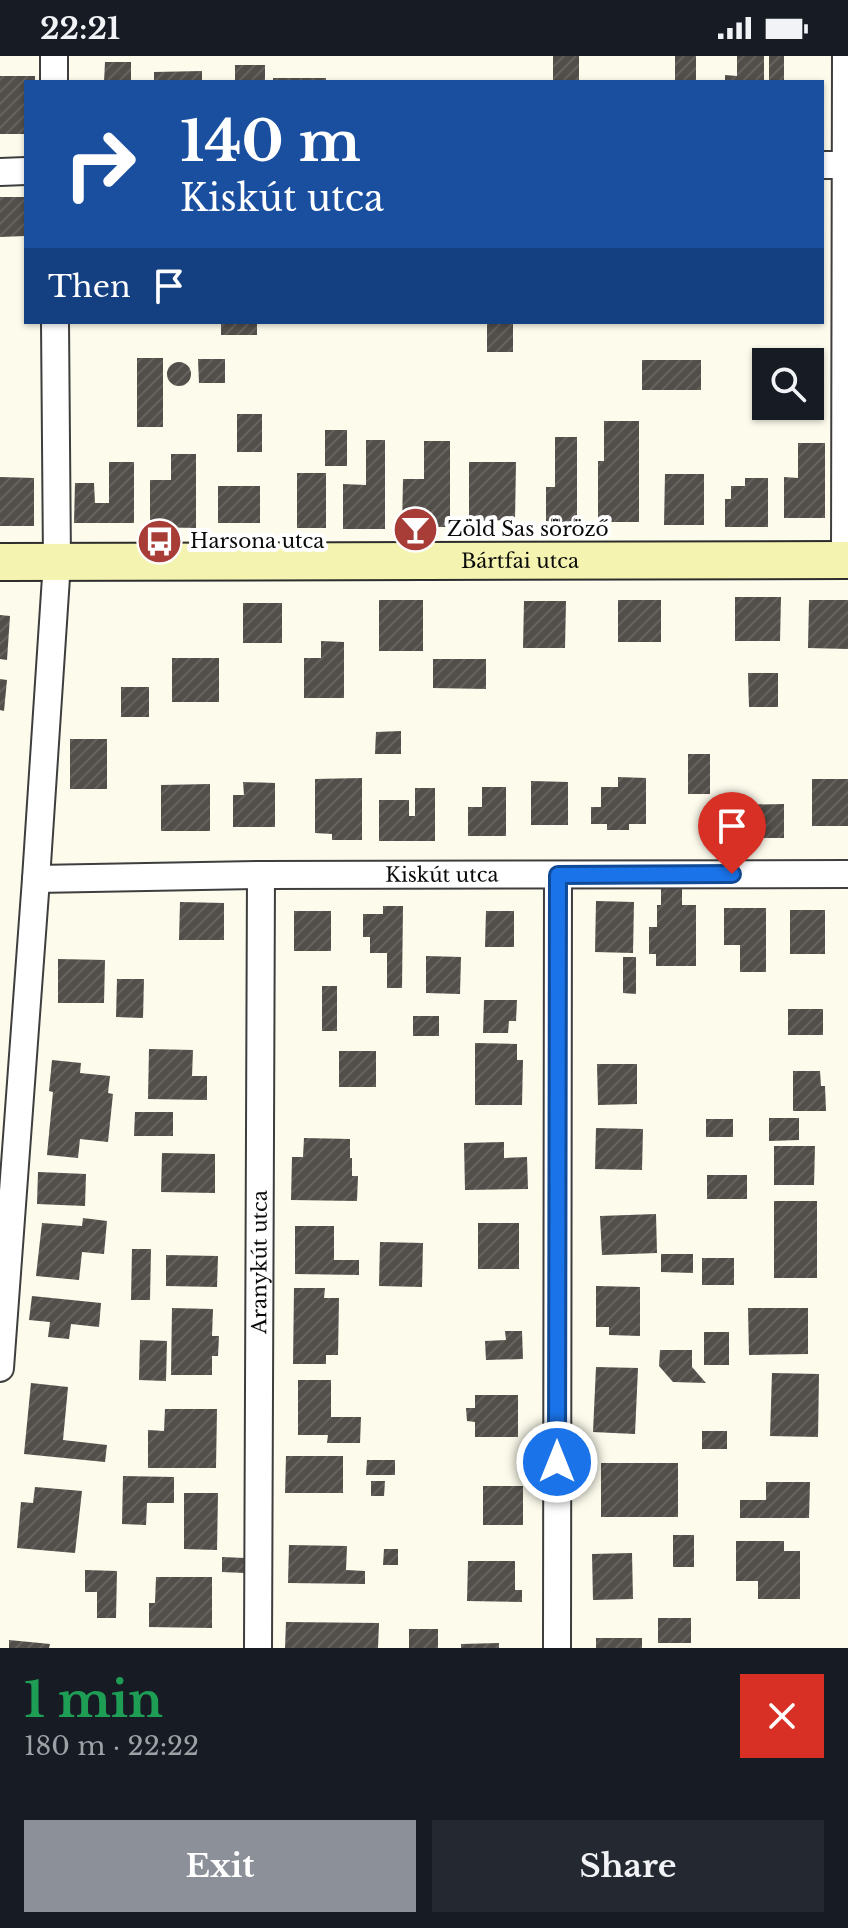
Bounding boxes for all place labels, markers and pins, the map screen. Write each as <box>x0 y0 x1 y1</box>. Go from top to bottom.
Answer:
bar icon: Zöld Sas söröző <box>392 505 440 553</box>
bus stop icon: Harsona utca <box>135 517 183 565</box>
place label: Zöld Sas söröző <box>447 517 609 541</box>
place label: Harsona utca <box>190 529 325 553</box>
pin <box>698 792 766 874</box>

